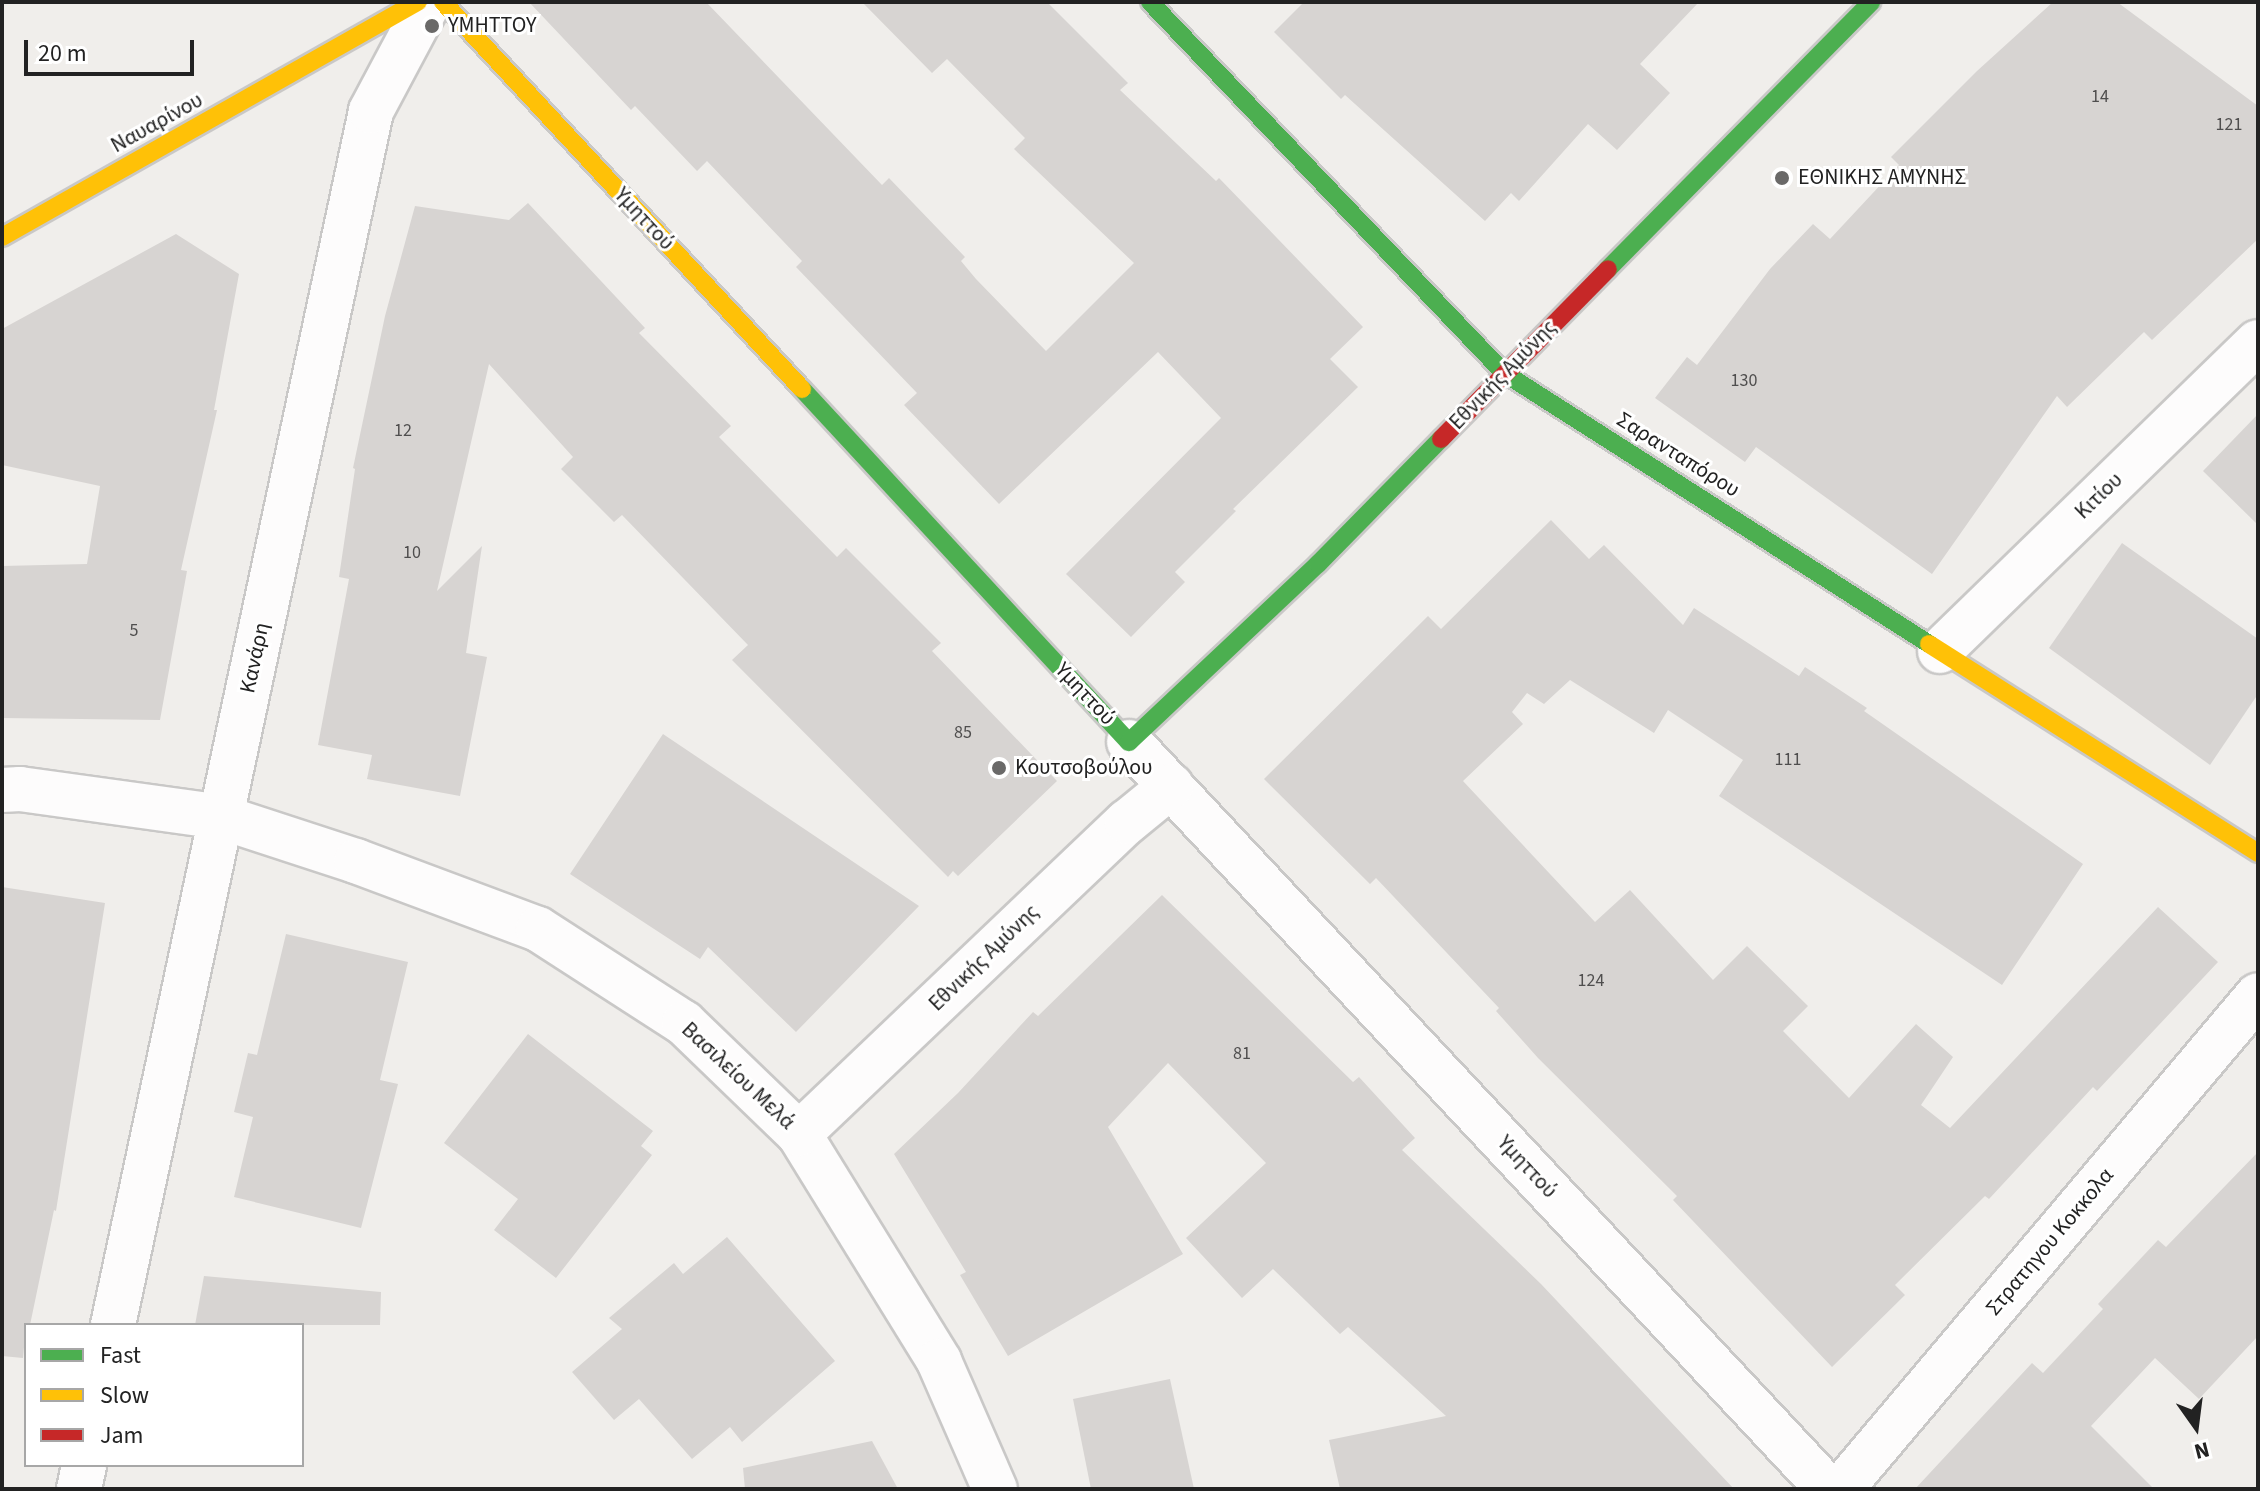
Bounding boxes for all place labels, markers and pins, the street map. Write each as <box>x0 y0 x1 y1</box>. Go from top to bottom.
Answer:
place label: ΥΜΗΤΤΟΥ <box>448 13 537 39</box>
marker: ΥΜΗΤΤΟΥ <box>423 17 441 35</box>
place label: ΕΘΝΙΚΗΣ ΑΜΥΝΗΣ <box>1798 165 1966 191</box>
marker: ΕΘΝΙΚΗΣ ΑΜΥΝΗΣ <box>1773 169 1791 187</box>
place label: Κουτσοβούλου <box>1015 755 1152 781</box>
marker: Κουτσοβούλου <box>990 759 1008 777</box>

